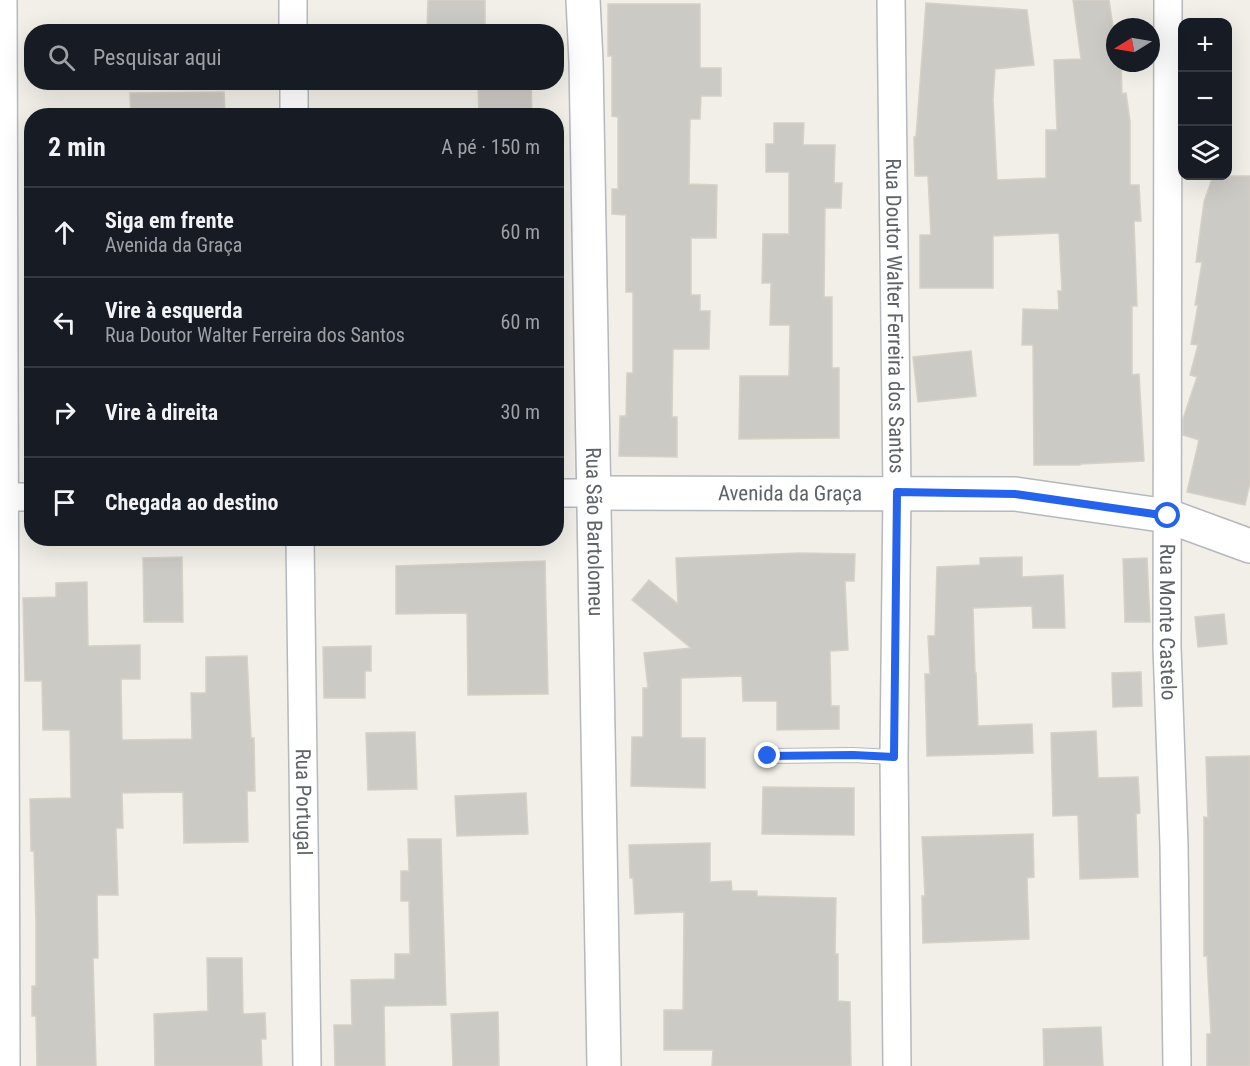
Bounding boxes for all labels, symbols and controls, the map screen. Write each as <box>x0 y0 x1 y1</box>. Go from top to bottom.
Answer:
north arrow <box>1106 18 1160 72</box>
map controls <box>1178 18 1232 180</box>
button: + <box>1178 18 1232 72</box>
search box <box>24 24 564 90</box>
icon: search <box>45 41 78 74</box>
text: Pesquisar aqui <box>93 45 222 70</box>
button: − <box>1178 72 1232 126</box>
button: layers <box>1178 126 1232 180</box>
text: 2 min <box>48 132 106 162</box>
text: A pé · 150 m <box>441 135 540 159</box>
street label: Rua Doutor Walter Ferreira dos Santos <box>881 158 909 474</box>
text: Siga em frente <box>105 208 234 233</box>
icon: ahead <box>48 216 81 249</box>
text: 60 m <box>501 220 540 244</box>
text: Avenida da Graça <box>105 233 242 257</box>
text: Vire à esquerda <box>105 298 243 323</box>
icon: left <box>48 306 81 339</box>
text: 60 m <box>501 310 540 334</box>
text: Rua Doutor Walter Ferreira dos Santos <box>105 323 405 347</box>
icon: right <box>48 396 81 429</box>
text: Vire à direita <box>105 400 218 425</box>
text: 30 m <box>501 400 540 424</box>
street label: Rua São Bartolomeu <box>581 447 608 616</box>
street label: Avenida da Graça <box>718 481 862 506</box>
icon: arrive <box>48 486 81 519</box>
text: Chegada ao destino <box>105 490 279 515</box>
route start <box>1154 502 1180 528</box>
street label: Rua Monte Castelo <box>1155 544 1181 701</box>
route end <box>754 742 780 768</box>
street label: Rua Portugal <box>291 748 316 856</box>

